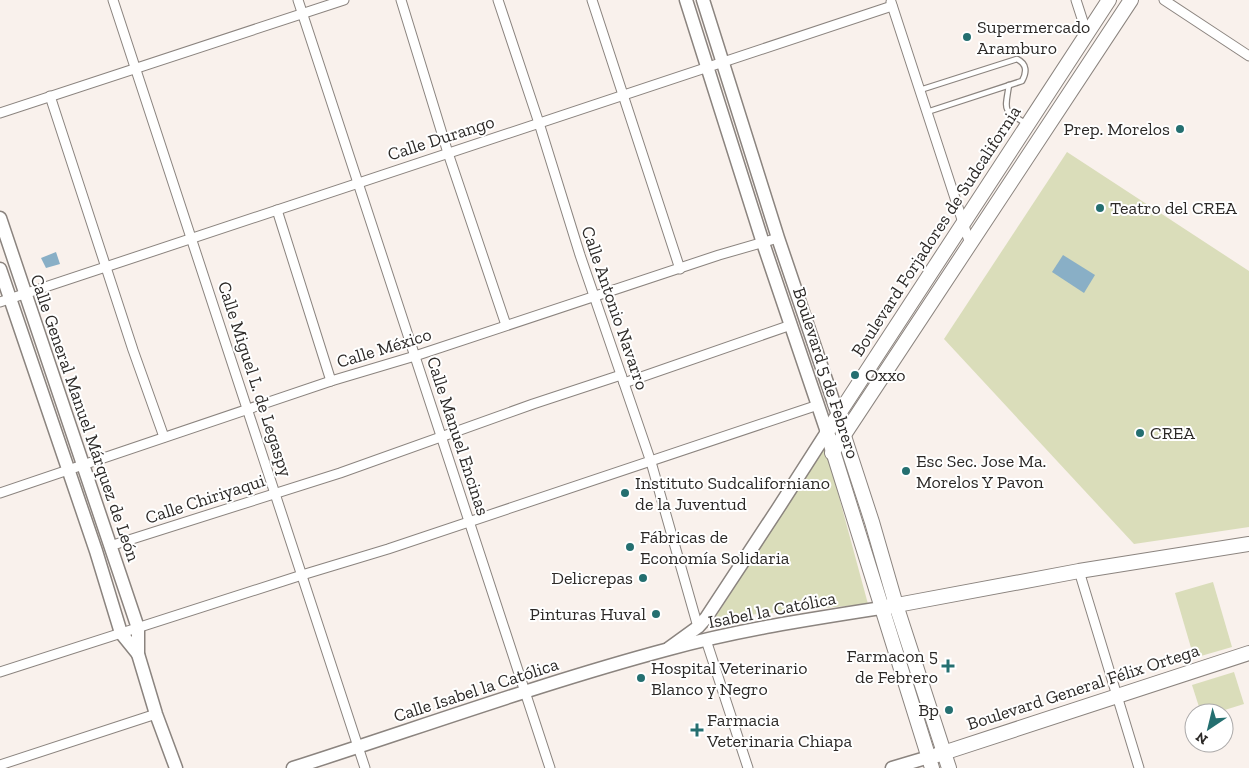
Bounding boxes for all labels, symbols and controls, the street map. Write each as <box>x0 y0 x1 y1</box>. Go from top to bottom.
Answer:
place label: Supermercado Aramburo <box>977 16 1090 59</box>
marker: Supermercado Aramburo <box>961 31 973 43</box>
street label: Boulevard Forjadores de Sudcalifornia <box>847 101 1026 361</box>
street label: Calle Durango <box>385 110 497 166</box>
place label: Prep. Morelos <box>1063 118 1170 140</box>
marker: Prep. Morelos <box>1174 123 1186 135</box>
place label: Teatro del CREA <box>1110 197 1237 219</box>
marker: Teatro del CREA <box>1094 202 1106 214</box>
street label: Calle Antonio Navarro <box>577 223 653 393</box>
street label: Calle General Manuel Márquez de León <box>25 272 145 565</box>
street label: Calle Miguel L. de Legaspy <box>213 278 297 480</box>
street label: Boulevard 5 de Febrero <box>788 285 864 461</box>
street label: Calle México <box>334 323 434 373</box>
street label: Calle Manuel Encinas <box>422 354 494 518</box>
place label: Oxxo <box>865 364 905 386</box>
marker: Oxxo <box>849 369 861 381</box>
place label: CREA <box>1150 422 1195 444</box>
marker: CREA <box>1134 427 1146 439</box>
place label: Esc Sec. Jose Ma. Morelos Y Pavon <box>916 450 1046 493</box>
marker: Esc Sec. Jose Ma. Morelos Y Pavon <box>900 465 912 477</box>
street label: Calle Chiriyaqui <box>143 469 267 529</box>
place label: Instituto Sudcaliforniano de la Juventud <box>635 472 830 515</box>
marker: Instituto Sudcaliforniano de la Juventud <box>619 487 631 499</box>
place label: Fábricas de Economía Solidaria <box>640 526 790 569</box>
marker: Fábricas de Economía Solidaria <box>624 541 636 553</box>
place label: Delicrepas <box>551 567 633 589</box>
marker: Delicrepas <box>637 572 649 584</box>
street label: Isabel la Católica <box>706 587 838 633</box>
place label: Pinturas Huval <box>530 603 646 625</box>
marker: Pinturas Huval <box>650 608 662 620</box>
street label: Boulevard General Félix Ortega <box>964 639 1202 735</box>
place label: Farmacon 5 de Febrero <box>847 645 938 688</box>
street label: Calle Isabel la Católica <box>391 653 562 727</box>
place label: Hospital Veterinario Blanco y Negro <box>651 657 807 700</box>
marker: Farmacon 5 de Febrero <box>942 660 954 672</box>
marker: Hospital Veterinario Blanco y Negro <box>635 672 647 684</box>
place label: Bp <box>918 699 939 721</box>
north arrow <box>1184 703 1234 753</box>
marker: Bp <box>943 704 955 716</box>
place label: Farmacia Veterinaria Chiapa <box>706 709 852 752</box>
marker: Farmacia Veterinaria Chiapa <box>691 724 703 736</box>
text: N <box>1192 728 1211 748</box>

